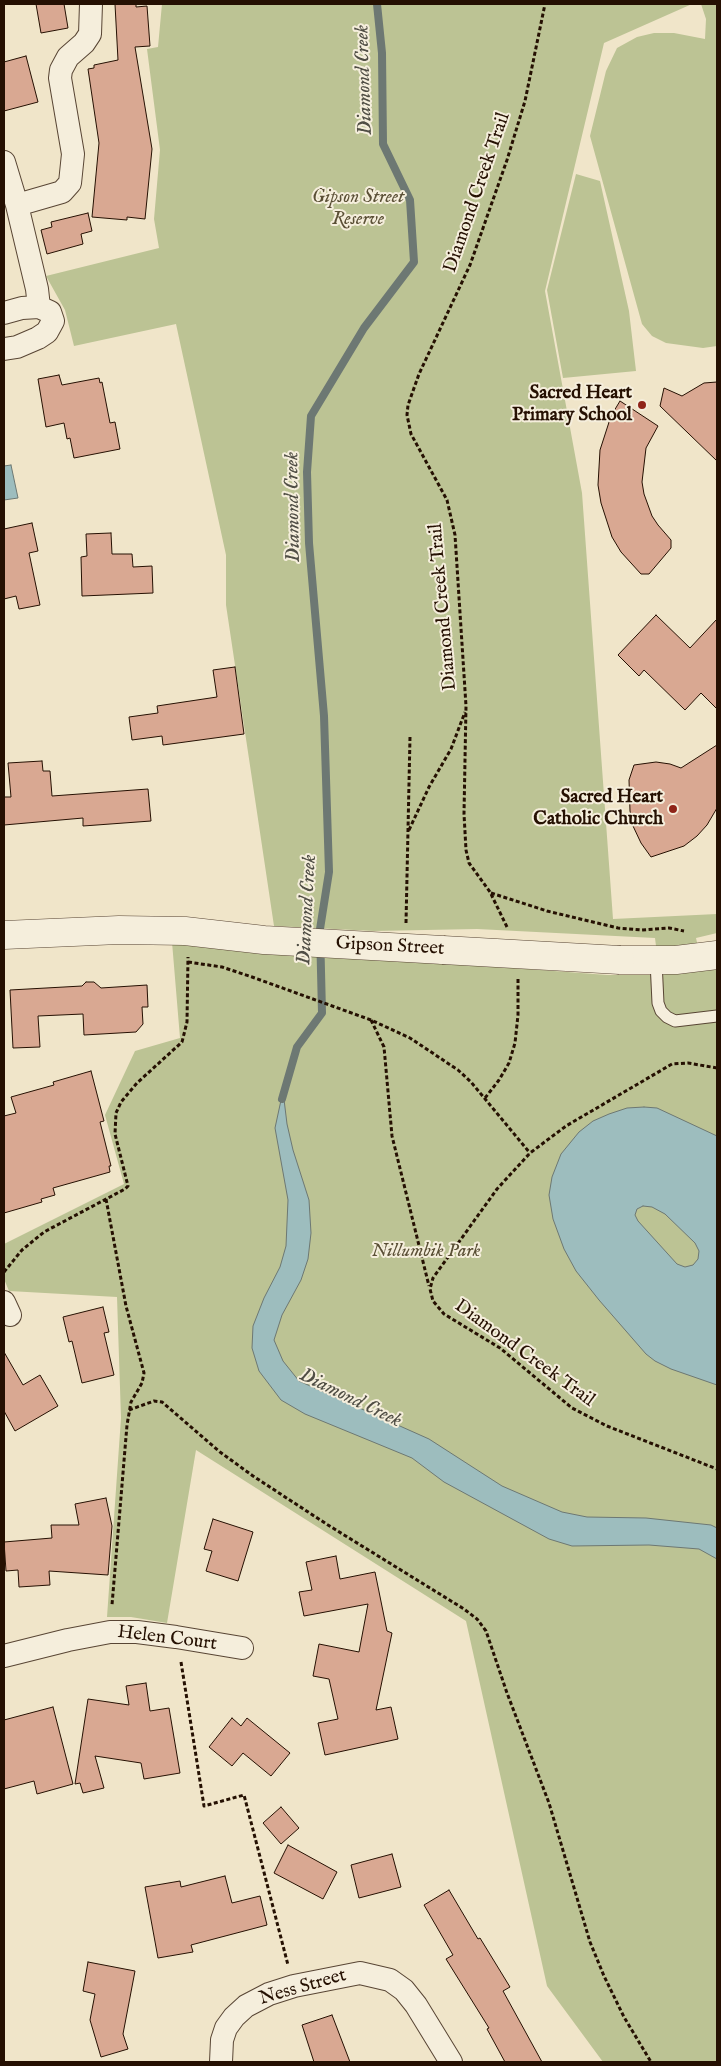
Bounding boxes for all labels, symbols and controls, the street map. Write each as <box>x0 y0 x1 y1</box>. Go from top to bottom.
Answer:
water label: Diamond Creek <box>351 24 379 136</box>
street label: Diamond Creek Trail <box>440 110 516 276</box>
park label: Gipson Street Reserve <box>312 187 404 231</box>
place label: Sacred Heart Primary School <box>512 383 632 427</box>
marker: Sacred Heart Primary School <box>636 399 648 411</box>
water label: Diamond Creek <box>281 452 307 562</box>
street label: Diamond Creek Trail <box>425 522 463 692</box>
place label: Sacred Heart Catholic Church <box>533 787 663 831</box>
marker: Sacred Heart Catholic Church <box>667 803 679 815</box>
water label: Diamond Creek <box>293 854 323 966</box>
street label: Gipson Street <box>335 933 445 961</box>
park label: Nillumbik Park <box>372 1241 480 1263</box>
street label: Diamond Creek Trail <box>449 1295 599 1413</box>
water label: Diamond Creek <box>295 1364 405 1434</box>
street label: Helen Court <box>116 1622 218 1656</box>
street label: Ness Street <box>257 1965 349 2011</box>

